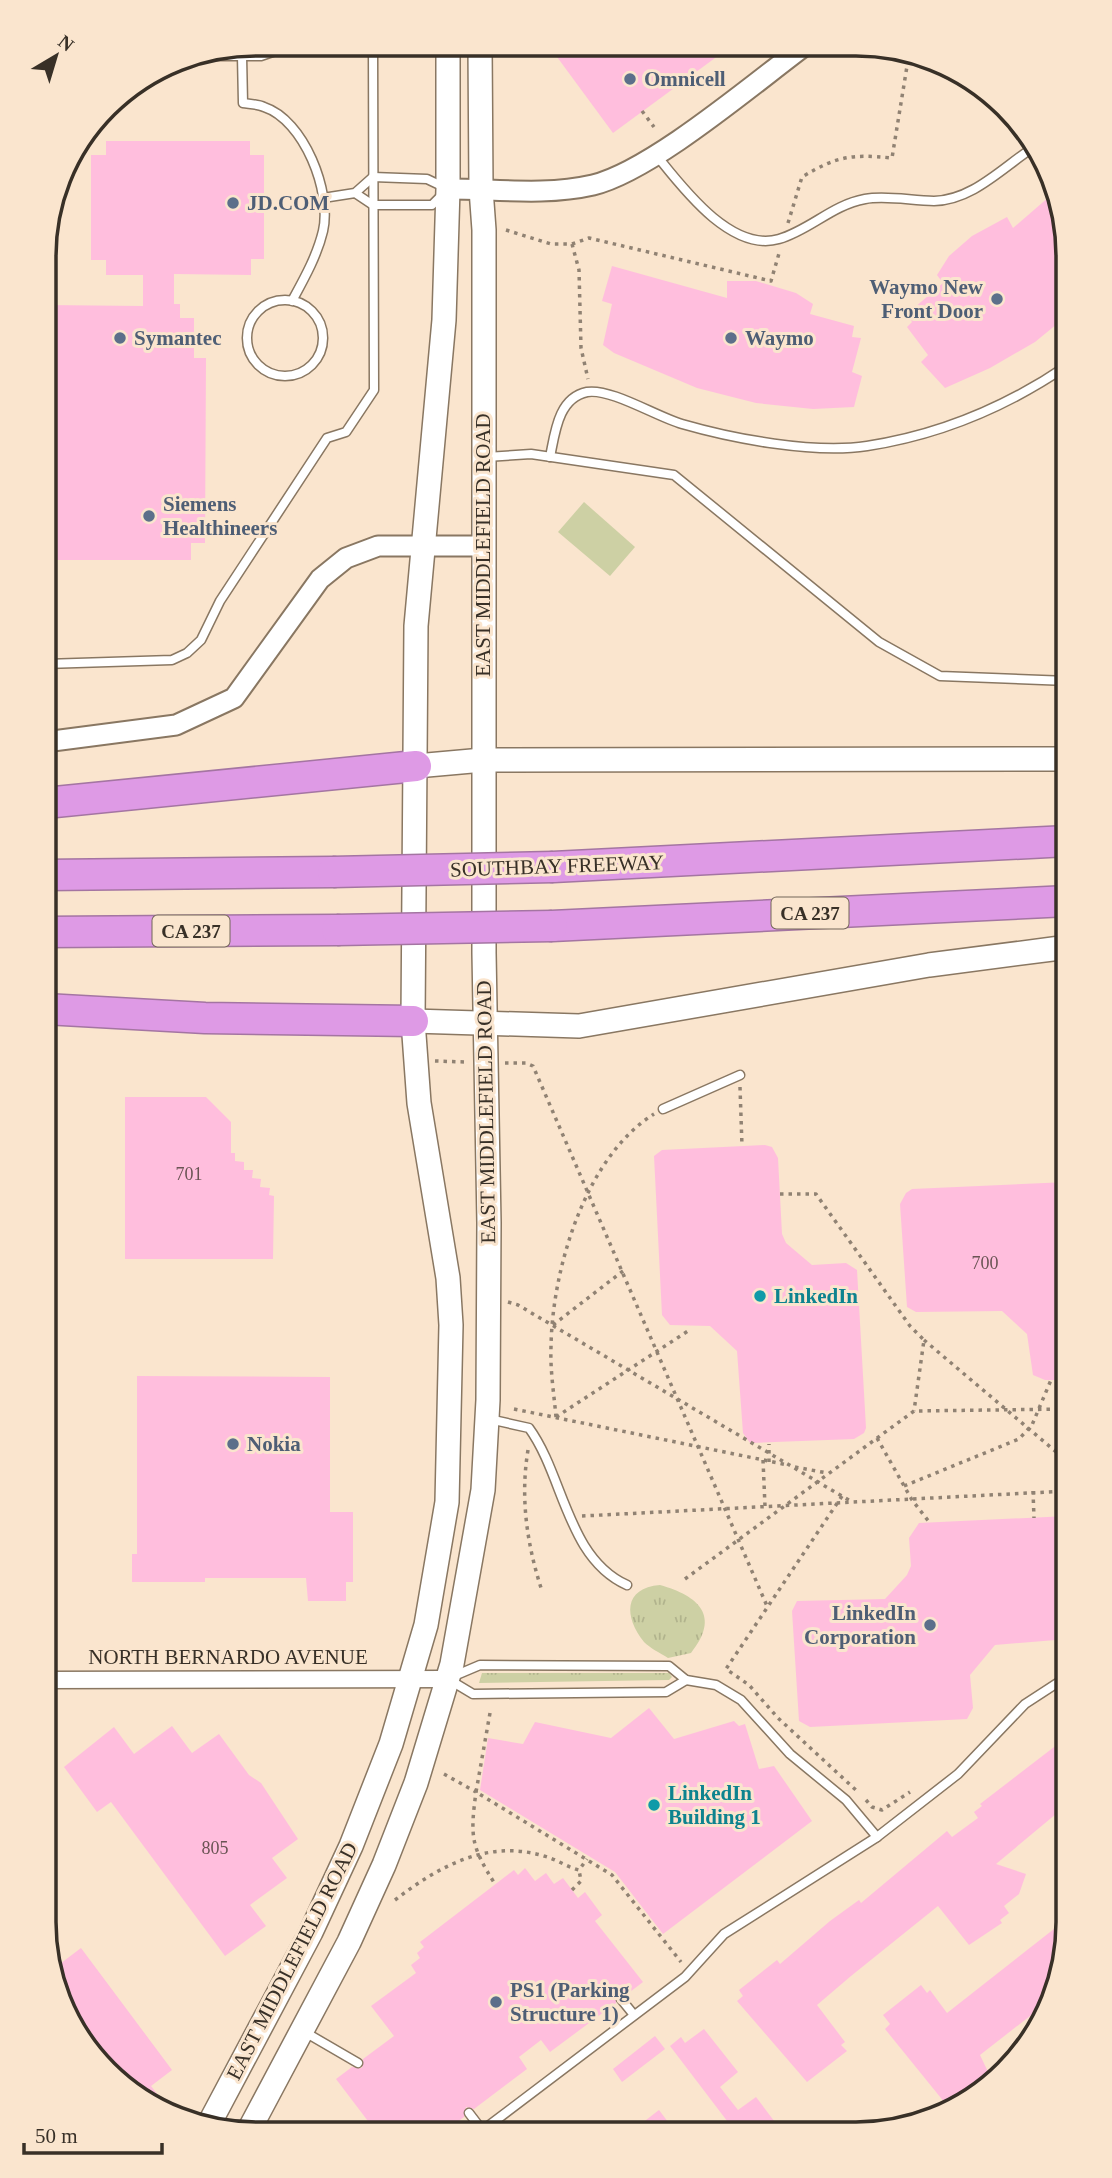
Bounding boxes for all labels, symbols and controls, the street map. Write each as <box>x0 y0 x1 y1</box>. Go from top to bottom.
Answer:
north arrow <box>21 21 91 91</box>
text: N <box>54 30 78 56</box>
place label: Omnicell <box>644 67 726 91</box>
marker: Omnicell <box>622 71 638 87</box>
place label: JD.COM <box>247 191 329 215</box>
marker: JD.COM <box>225 195 241 211</box>
place label: Waymo New Front Door <box>869 275 984 323</box>
marker: Waymo New Front Door <box>989 291 1005 307</box>
place label: Symantec <box>134 326 222 350</box>
place label: Waymo <box>745 326 814 350</box>
marker: Symantec <box>112 330 128 346</box>
marker: Waymo <box>723 330 739 346</box>
street label: EAST MIDDLEFIELD ROAD <box>471 413 495 677</box>
place label: Siemens Healthineers <box>163 492 277 540</box>
marker: Siemens Healthineers <box>141 508 157 524</box>
street label: SOUTHBAY FREEWAY <box>450 850 664 882</box>
road number: CA 237 <box>772 897 848 928</box>
road number: CA 237 <box>152 916 230 946</box>
street label: EAST MIDDLEFIELD ROAD <box>472 980 500 1244</box>
house number: 701 <box>176 1164 203 1184</box>
house number: 700 <box>972 1253 999 1273</box>
place label: LinkedIn <box>774 1284 858 1308</box>
marker: LinkedIn <box>752 1288 768 1304</box>
place label: Nokia <box>247 1432 301 1456</box>
marker: Nokia <box>225 1436 241 1452</box>
place label: LinkedIn Corporation <box>804 1601 916 1649</box>
marker: LinkedIn Corporation <box>922 1617 938 1633</box>
street label: NORTH BERNARDO AVENUE <box>88 1645 368 1669</box>
place label: LinkedIn Building 1 <box>668 1781 761 1829</box>
marker: LinkedIn Building 1 <box>646 1797 662 1813</box>
house number: 805 <box>202 1838 229 1858</box>
street label: EAST MIDDLEFIELD ROAD <box>222 1838 362 2084</box>
place label: PS1 (Parking Structure 1) <box>510 1978 630 2026</box>
marker: PS1 (Parking Structure 1) <box>488 1994 504 2010</box>
scale bar <box>24 2112 163 2156</box>
text: 50 m <box>35 2124 78 2148</box>

